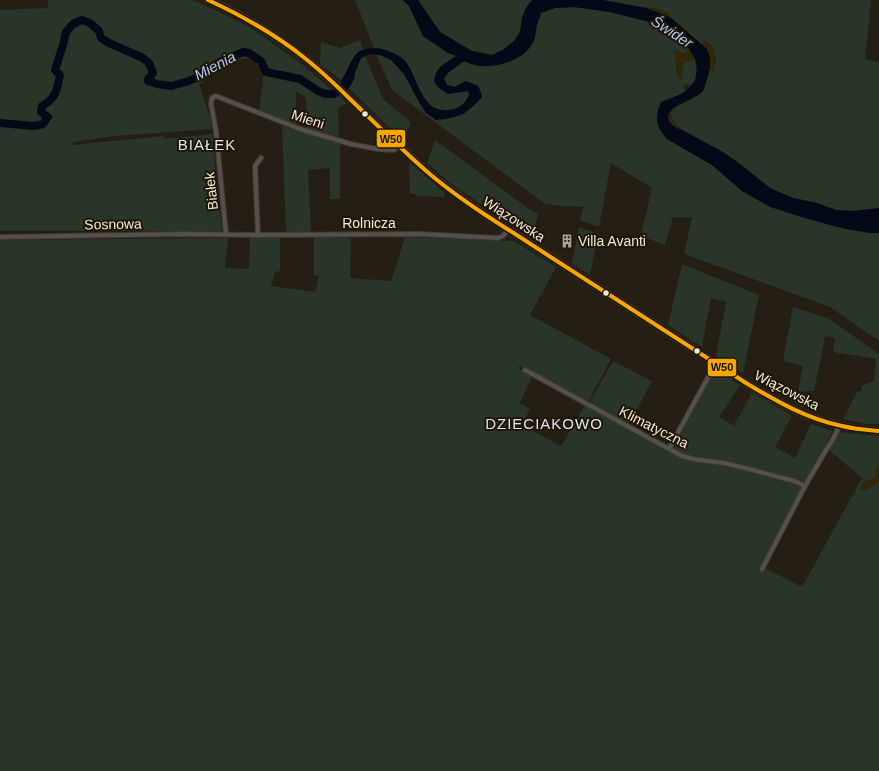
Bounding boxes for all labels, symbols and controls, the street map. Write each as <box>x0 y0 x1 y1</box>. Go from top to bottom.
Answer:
water label: Świder <box>648 12 697 52</box>
water label: Mienia <box>191 48 238 83</box>
street label: Mieni <box>290 106 326 132</box>
unlabelled marker <box>360 109 370 119</box>
line badge: W50 <box>376 129 406 148</box>
text: W50 <box>380 133 402 145</box>
district label: BIAŁEK <box>178 136 236 153</box>
street label: Białek <box>201 170 221 211</box>
street label: Wiązowska <box>480 193 548 245</box>
street label: Sosnowa <box>84 215 142 233</box>
street label: Rolnicza <box>342 215 396 231</box>
building icon: Villa Avanti <box>559 233 575 249</box>
place label: Villa Avanti <box>578 233 646 249</box>
unlabelled marker <box>601 288 611 298</box>
unlabelled marker <box>692 346 702 356</box>
line badge: W50 <box>707 358 737 377</box>
text: W50 <box>711 361 733 373</box>
street label: Wiązowska <box>752 367 822 413</box>
street label: Klimatyczna <box>617 403 691 451</box>
district label: DZIECIAKOWO <box>485 415 603 432</box>

